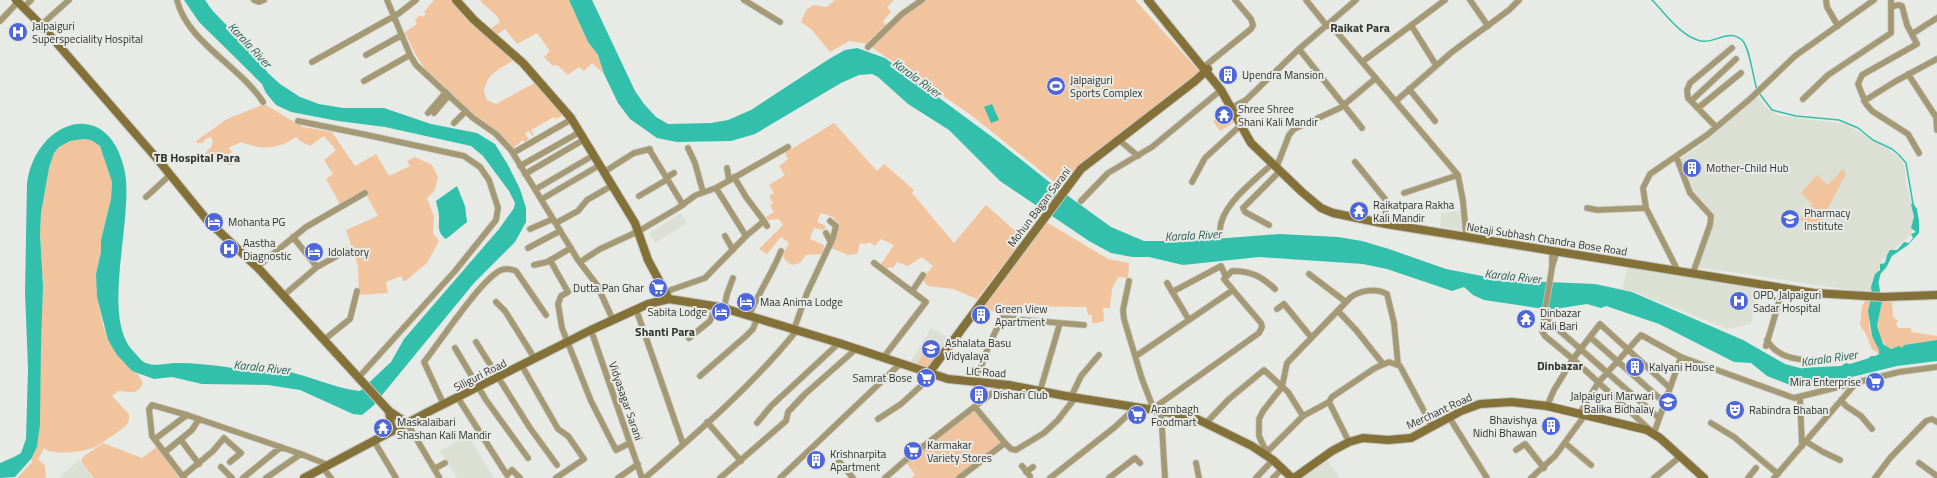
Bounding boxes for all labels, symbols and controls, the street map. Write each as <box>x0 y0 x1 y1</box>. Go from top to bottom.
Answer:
place label: Jalpaiguri Superspeciality Hospital <box>32 18 143 47</box>
water label: Karala River <box>224 18 278 74</box>
district label: Raikat Para <box>1330 18 1390 37</box>
hospital icon: Jalpaiguri Superspeciality Hospital <box>7 21 29 43</box>
water label: Karala River <box>888 54 947 104</box>
building icon: Upendra Mansion <box>1217 64 1239 86</box>
place label: Upendra Mansion <box>1242 67 1324 83</box>
place label: Jalpaiguri Sports Complex <box>1070 72 1142 101</box>
sports icon: Jalpaiguri Sports Complex <box>1045 75 1067 97</box>
place label: Shree Shree Shani Kali Mandir <box>1238 101 1318 130</box>
temple icon: Shree Shree Shani Kali Mandir <box>1213 104 1235 126</box>
district label: TB Hospital Para <box>154 148 240 167</box>
building icon: Mother-Child Hub <box>1681 157 1703 179</box>
place label: Mother-Child Hub <box>1706 160 1789 176</box>
street label: Mohun Bagan Sarani <box>1004 164 1074 250</box>
place label: Raikatpara Rakha Kali Mandir <box>1373 197 1455 226</box>
temple icon: Raikatpara Rakha Kali Mandir <box>1348 200 1370 222</box>
place label: Pharmacy Institute <box>1804 205 1851 234</box>
school or university icon: Pharmacy Institute <box>1779 208 1801 230</box>
hotel icon: Mohanta PG <box>203 211 225 233</box>
place label: Mohanta PG <box>228 214 286 230</box>
street label: Netaji Subhash Chandra Bose Road <box>1466 218 1629 260</box>
water label: Karala River <box>1164 224 1224 246</box>
place label: Aastha Diagnostic <box>243 235 292 264</box>
hospital icon: Aastha Diagnostic <box>218 238 240 260</box>
hotel icon: Idolatory <box>303 241 325 263</box>
place label: Idolatory <box>328 244 370 260</box>
water label: Karala River <box>1484 264 1544 289</box>
supermarket icon: Dutta Pan Ghar <box>647 277 669 299</box>
place label: Dutta Pan Ghar <box>573 280 644 296</box>
place label: OPD, Jalpaiguri Sadar Hospital <box>1753 287 1821 316</box>
hospital icon: OPD, Jalpaiguri Sadar Hospital <box>1728 290 1750 312</box>
hotel icon: Maa Anima Lodge <box>735 291 757 313</box>
place label: Maa Anima Lodge <box>760 294 843 310</box>
hotel icon: Sabita Lodge <box>710 301 732 323</box>
place label: Green View Apartment <box>995 301 1048 330</box>
place label: Sabita Lodge <box>647 304 707 320</box>
building icon: Green View Apartment <box>970 304 992 326</box>
place label: Dinbazar Kali Bari <box>1540 305 1581 334</box>
temple icon: Dinbazar Kali Bari <box>1515 308 1537 330</box>
district label: Shanti Para <box>635 322 695 341</box>
place label: Ashalata Basu Vidyalaya <box>945 335 1011 364</box>
school or university icon: Ashalata Basu Vidyalaya <box>920 338 942 360</box>
water label: Karala River <box>1800 344 1861 371</box>
water label: Karala River <box>233 355 293 380</box>
street label: Siliguri Road <box>451 355 509 395</box>
district label: Dinbazar <box>1537 356 1584 375</box>
building icon: Kalyani House <box>1624 356 1646 378</box>
street label: Vidyasagar Sarani <box>605 359 647 443</box>
place label: Kalyani House <box>1649 359 1715 375</box>
street label: LIC Road <box>965 363 1007 381</box>
supermarket icon: Samrat Bose <box>915 367 937 389</box>
place label: Samrat Bose <box>852 370 912 386</box>
supermarket icon: Mira Enterprise <box>1864 371 1886 393</box>
place label: Mira Enterprise <box>1790 374 1861 390</box>
building icon: Dishari Club <box>968 384 990 406</box>
place label: Dishari Club <box>993 387 1048 403</box>
place label: Jalpaiguri Marwari Balika Bidhalay <box>1570 388 1655 417</box>
street label: Merchant Road <box>1404 389 1475 433</box>
school or university icon: Jalpaiguri Marwari Balika Bidhalay <box>1657 391 1679 413</box>
theatre icon: Rabindra Bhaban <box>1724 399 1746 421</box>
place label: Arambagh Foodmart <box>1151 401 1199 430</box>
place label: Rabindra Bhaban <box>1749 402 1828 418</box>
supermarket icon: Arambagh Foodmart <box>1126 404 1148 426</box>
place label: Bhavishya Nidhi Bhawan <box>1473 412 1537 441</box>
place label: Maskalaibari Shashan Kali Mandir <box>397 414 491 443</box>
building icon: Bhavishya Nidhi Bhawan <box>1540 415 1562 437</box>
temple icon: Maskalaibari Shashan Kali Mandir <box>372 417 394 439</box>
place label: Karmakar Variety Stores <box>927 437 992 466</box>
supermarket icon: Karmakar Variety Stores <box>902 440 924 462</box>
place label: Krishnarpita Apartment <box>830 446 887 475</box>
building icon: Krishnarpita Apartment <box>805 449 827 471</box>

